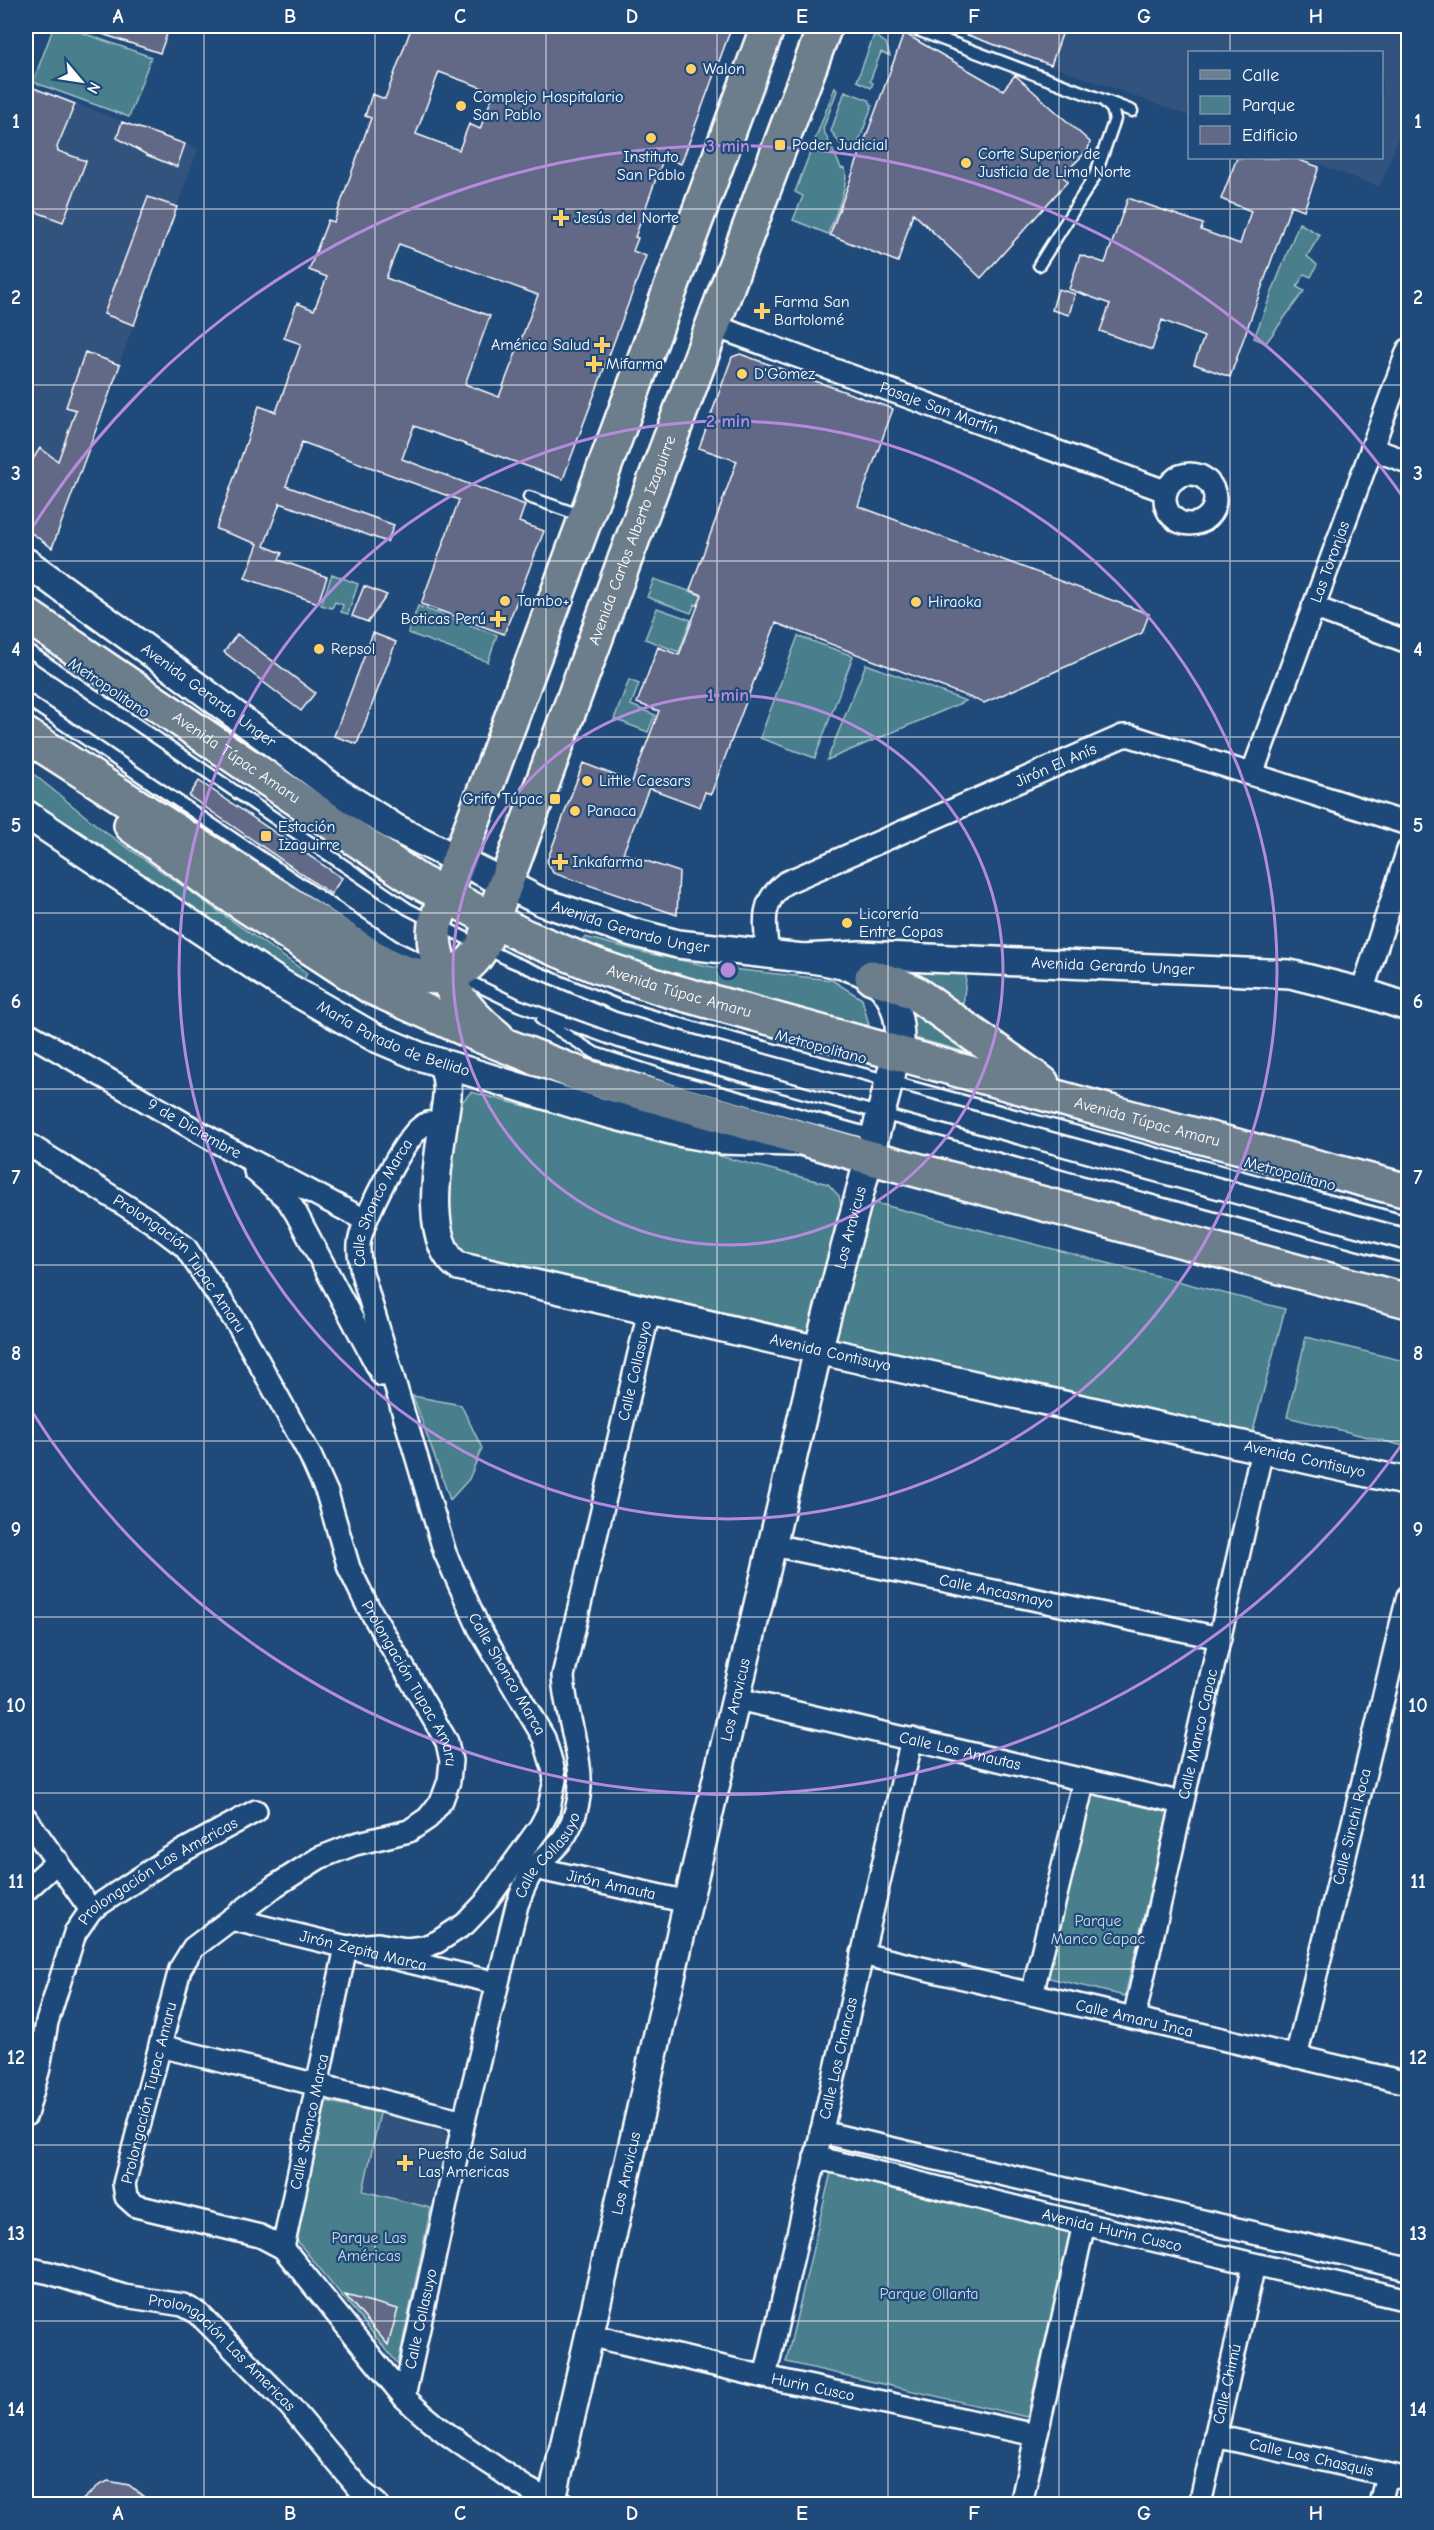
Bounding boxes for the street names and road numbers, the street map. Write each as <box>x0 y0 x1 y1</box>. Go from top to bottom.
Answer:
street label: Pasaje San Martín <box>877 378 1001 438</box>
street label: Avenida Carlos Alberto Izaguirre <box>585 433 680 648</box>
street label: Las Toronjas <box>1307 518 1353 605</box>
street label: Avenida Gerardo Unger <box>138 640 280 751</box>
street label: Metropolitano <box>65 654 153 722</box>
street label: Avenida Túpac Amaru <box>169 708 303 807</box>
street label: Jirón El Anís <box>1013 740 1099 791</box>
street label: Avenida Gerardo Unger <box>549 897 711 957</box>
street label: Avenida Gerardo Unger <box>1031 954 1195 979</box>
street label: Avenida Túpac Amaru <box>604 961 753 1021</box>
street label: María Parado de Bellido <box>314 997 472 1080</box>
street label: Metropolitano <box>773 1026 869 1068</box>
street label: Avenida Túpac Amaru <box>1072 1093 1222 1150</box>
street label: 9 de Diciembre <box>144 1095 244 1162</box>
street label: Calle Shonco Marca <box>350 1135 416 1268</box>
street label: Metropolitano <box>1242 1153 1338 1195</box>
street label: Los Aravicus <box>831 1184 870 1271</box>
street label: Prolongación Tupac Amaru <box>110 1191 249 1336</box>
street label: Calle Collasuyo <box>614 1319 655 1423</box>
street label: Avenida Contisuyo <box>768 1330 893 1375</box>
street label: Avenida Contisuyo <box>1242 1437 1367 1481</box>
street label: Calle Ancasmayo <box>938 1571 1055 1612</box>
street label: Prolongación Tupac Amaru <box>357 1598 460 1767</box>
street label: Calle Shonco Marca <box>465 1610 549 1738</box>
street label: Los Aravicus <box>717 1656 754 1743</box>
street label: Calle Manco Capac <box>1175 1667 1221 1801</box>
street label: Calle Los Amautas <box>897 1728 1023 1774</box>
street label: Calle Sinchi Roca <box>1329 1767 1375 1887</box>
street label: Calle Collasuyo <box>511 1810 584 1901</box>
street label: Prolongación Las Americas <box>74 1814 241 1928</box>
street label: Jirón Amauta <box>565 1866 657 1904</box>
street label: Jirón Zepita Marca <box>298 1927 429 1975</box>
street label: Calle Los Chancas <box>816 1995 861 2121</box>
street label: Calle Amaru Inca <box>1074 1996 1195 2041</box>
street label: Prolongación Tupac Amaru <box>118 2000 180 2186</box>
street label: Calle Shonco Marca <box>286 2052 332 2191</box>
street label: Los Aravicus <box>608 2130 644 2217</box>
street label: Avenida Hurin Cusco <box>1040 2205 1184 2256</box>
street label: Calle Collasuyo <box>401 2267 441 2371</box>
street label: Prolongación Las Americas <box>147 2291 299 2415</box>
street label: Calle Chimú <box>1209 2342 1245 2426</box>
street label: Hurin Cusco <box>770 2370 856 2405</box>
street label: Calle Los Chasquis <box>1248 2435 1376 2480</box>

